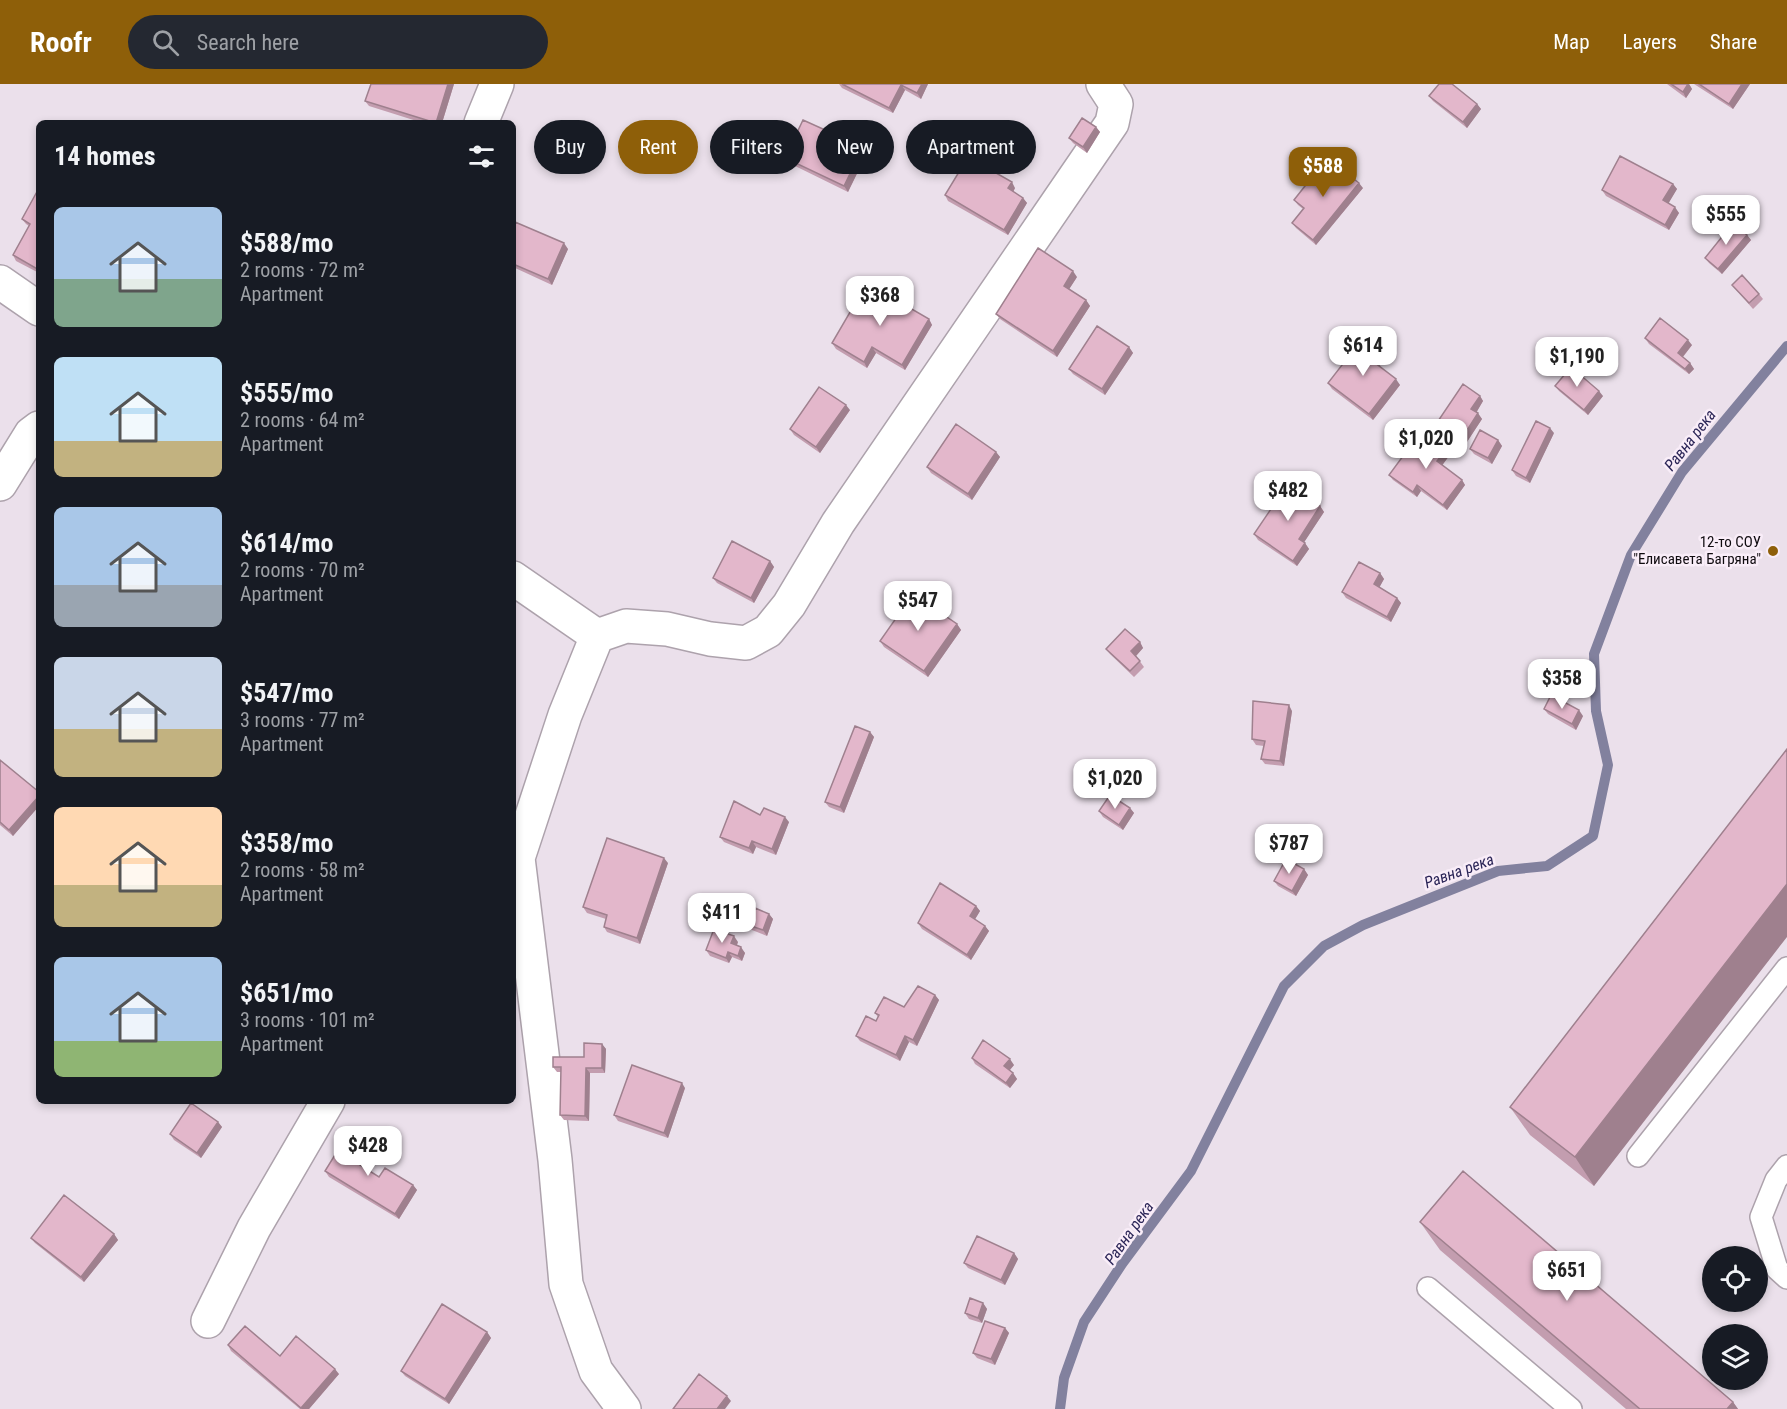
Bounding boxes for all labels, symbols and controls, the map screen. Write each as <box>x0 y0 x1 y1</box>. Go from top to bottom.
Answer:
search box <box>128 15 548 69</box>
text: Roofr <box>30 26 92 59</box>
icon: search <box>149 26 182 59</box>
text: Search here <box>197 30 299 55</box>
text: Map <box>1553 30 1590 54</box>
text: Layers <box>1623 30 1677 54</box>
text: Share <box>1710 30 1757 54</box>
chip: Buy <box>534 120 606 174</box>
chip: Rent <box>618 120 698 174</box>
chip: Filters <box>710 120 804 174</box>
chip: New <box>816 120 894 174</box>
chip: Apartment <box>906 120 1036 174</box>
icon: filters <box>465 140 498 173</box>
text: 14 homes <box>54 141 156 171</box>
pin: $588 <box>1287 147 1359 198</box>
text: $588 <box>1303 154 1343 178</box>
pin: $555 <box>1690 195 1762 246</box>
text: $555 <box>1706 202 1746 226</box>
text: $588/mo <box>240 228 333 258</box>
icon: home <box>102 231 174 303</box>
text: 2 rooms · 72 m² <box>240 258 365 282</box>
pin: $368 <box>844 276 916 327</box>
text: Apartment <box>240 282 324 306</box>
text: $368 <box>860 283 900 307</box>
pin: $614 <box>1327 326 1399 377</box>
text: $614 <box>1343 333 1383 357</box>
pin: $1,190 <box>1528 337 1626 388</box>
text: $1,190 <box>1549 344 1605 368</box>
text: $555/mo <box>240 378 333 408</box>
icon: home <box>102 381 174 453</box>
water label: Равна река <box>1660 406 1720 474</box>
text: 2 rooms · 64 m² <box>240 408 365 432</box>
pin: $1,020 <box>1377 419 1475 470</box>
text: $1,020 <box>1398 426 1454 450</box>
text: Apartment <box>240 432 324 456</box>
pin: $482 <box>1252 471 1324 522</box>
text: $482 <box>1268 478 1308 502</box>
text: $614/mo <box>240 528 333 558</box>
icon: home <box>102 531 174 603</box>
place label: 12-то СОУ "Елисавета Багряна" <box>1633 533 1761 568</box>
marker: 12-то СОУ "Елисавета Багряна" <box>1766 544 1780 558</box>
text: 2 rooms · 70 m² <box>240 558 365 582</box>
pin: $547 <box>882 581 954 632</box>
text: Apartment <box>240 582 324 606</box>
text: $547 <box>898 588 938 612</box>
pin: $358 <box>1526 659 1598 710</box>
text: $358 <box>1542 666 1582 690</box>
text: $547/mo <box>240 678 333 708</box>
icon: home <box>102 681 174 753</box>
text: 3 rooms · 77 m² <box>240 708 365 732</box>
text: Apartment <box>240 732 324 756</box>
pin: $1,020 <box>1066 759 1164 810</box>
text: $1,020 <box>1087 766 1143 790</box>
pin: $787 <box>1253 824 1325 875</box>
text: $358/mo <box>240 828 333 858</box>
icon: home <box>102 831 174 903</box>
text: $787 <box>1269 831 1309 855</box>
water label: Равна река <box>1422 850 1496 892</box>
text: 2 rooms · 58 m² <box>240 858 365 882</box>
text: Apartment <box>240 882 324 906</box>
pin: $411 <box>686 893 758 944</box>
text: $411 <box>702 900 742 924</box>
text: $651/mo <box>240 978 333 1008</box>
icon: home <box>102 981 174 1053</box>
text: 3 rooms · 101 m² <box>240 1008 375 1032</box>
text: Apartment <box>240 1032 324 1056</box>
pin: $428 <box>332 1126 404 1177</box>
text: $428 <box>348 1133 388 1157</box>
water label: Равна река <box>1100 1198 1158 1268</box>
map controls <box>1702 1246 1768 1390</box>
button: locate <box>1702 1246 1768 1312</box>
pin: $651 <box>1531 1251 1603 1302</box>
text: $651 <box>1547 1258 1587 1282</box>
button: layers <box>1702 1324 1768 1390</box>

